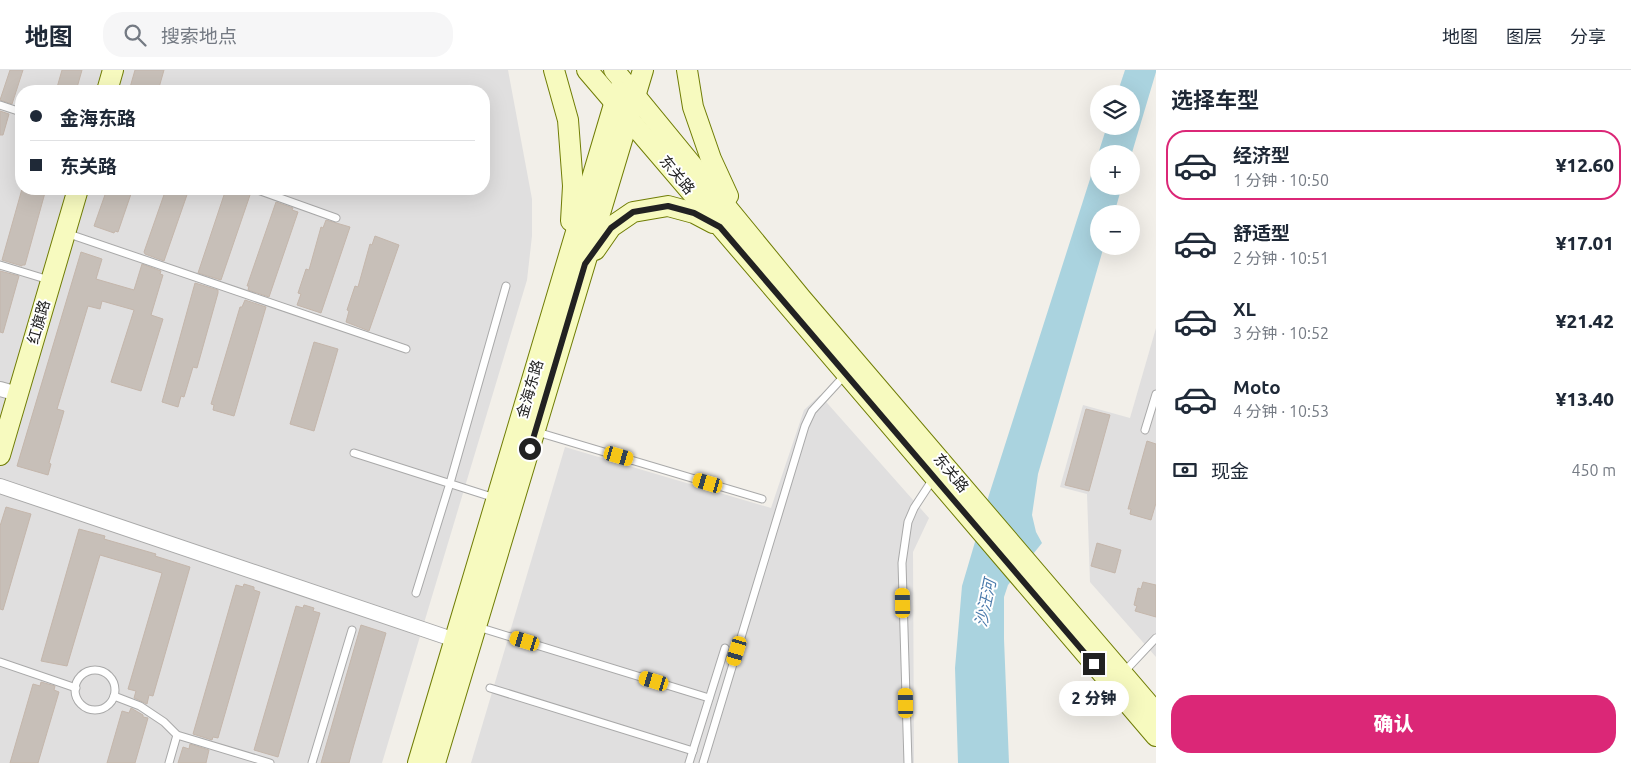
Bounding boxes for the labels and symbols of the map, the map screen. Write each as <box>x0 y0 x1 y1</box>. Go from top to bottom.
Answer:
street label: 东关路 <box>656 152 698 197</box>
street label: 红旗路 <box>24 298 53 346</box>
street label: 金海东路 <box>513 358 546 420</box>
route start <box>519 438 541 460</box>
car <box>602 445 635 467</box>
street label: 东关路 <box>930 450 972 495</box>
car <box>691 472 724 494</box>
water label: 沙汪河 <box>971 575 999 628</box>
car <box>895 588 910 618</box>
car <box>508 629 541 653</box>
car <box>725 634 748 668</box>
route end <box>1083 653 1105 675</box>
car <box>637 669 670 693</box>
callout: 2 分钟 <box>1059 682 1129 716</box>
car <box>898 688 913 718</box>

